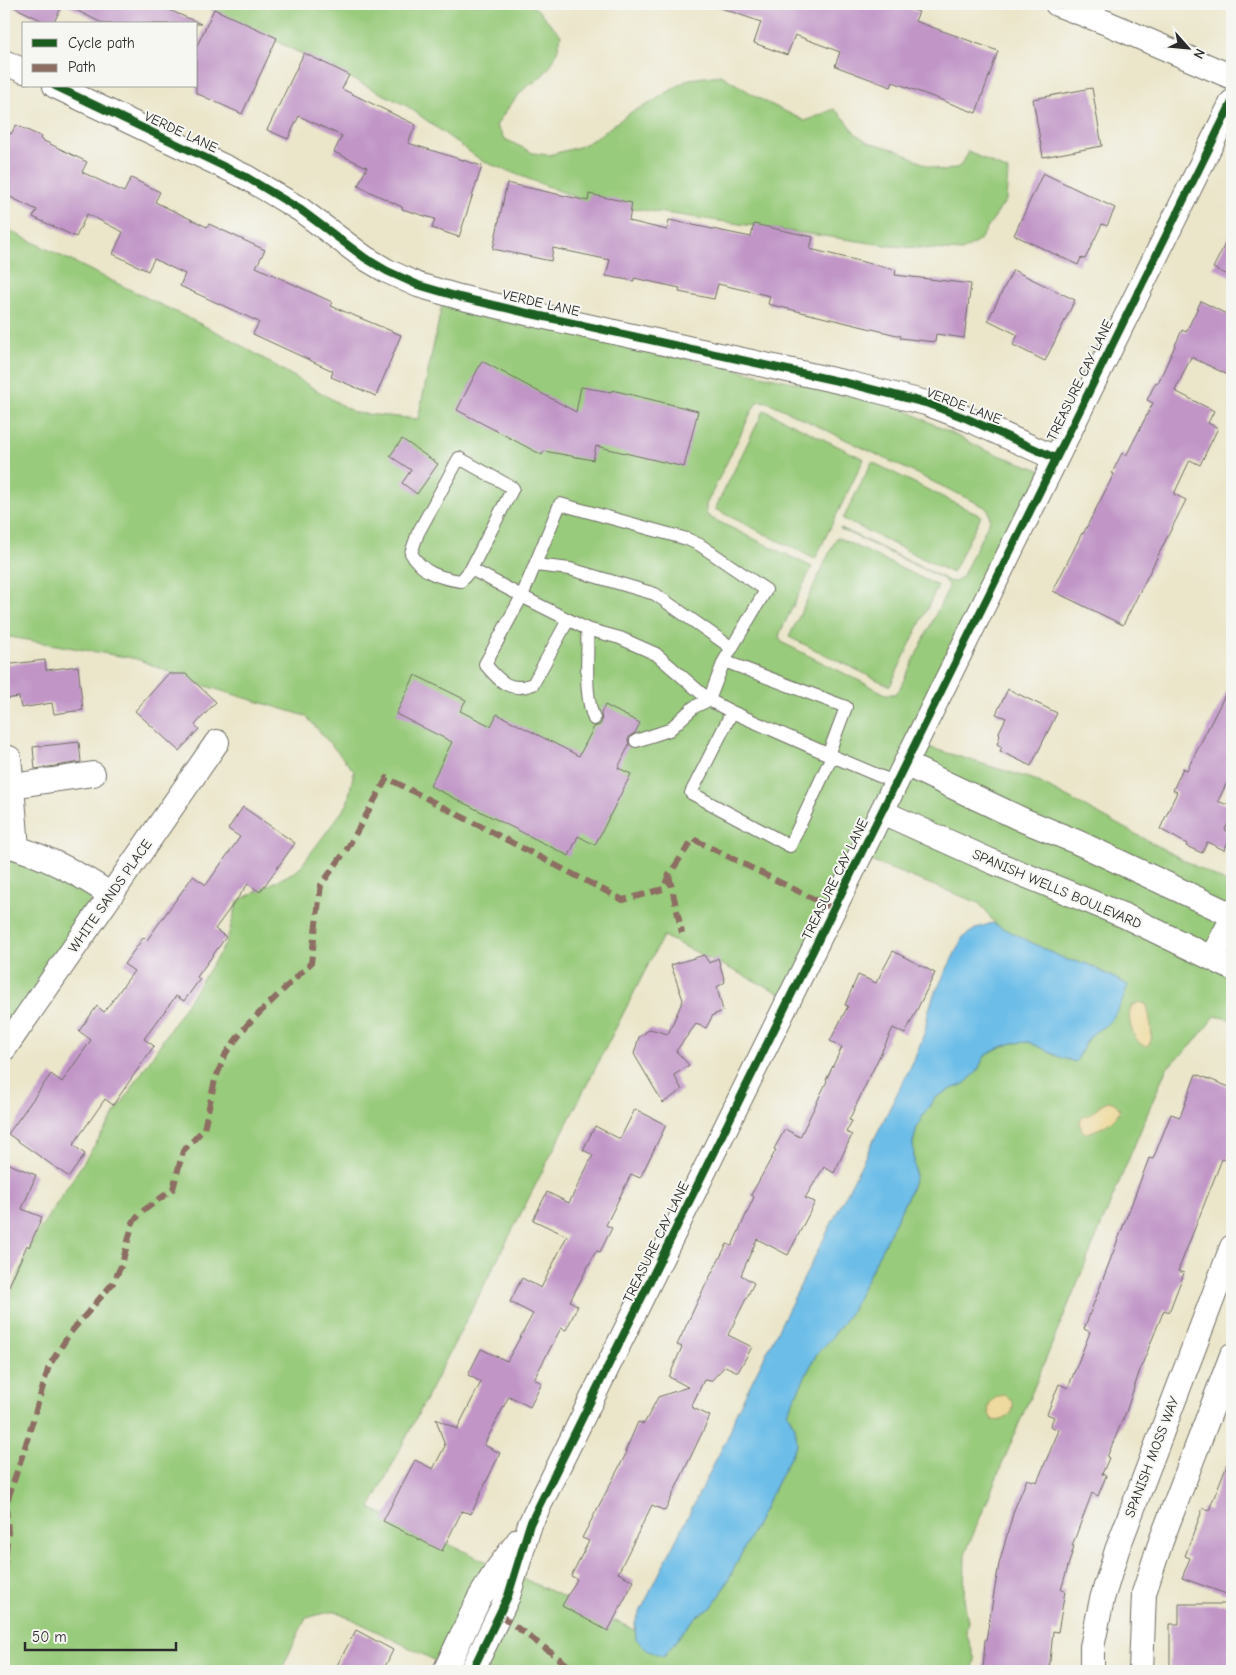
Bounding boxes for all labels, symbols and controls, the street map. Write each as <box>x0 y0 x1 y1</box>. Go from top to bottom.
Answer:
legend <box>22 22 198 88</box>
north arrow <box>1164 22 1214 72</box>
text: Cycle path <box>68 34 135 52</box>
text: N <box>1189 46 1209 62</box>
text: Path <box>68 58 96 76</box>
street label: VERDE LANE <box>142 108 220 156</box>
street label: VERDE LANE <box>501 286 581 320</box>
street label: TREASURE CAY LANE <box>1043 317 1117 443</box>
street label: VERDE LANE <box>924 384 1004 428</box>
street label: TREASURE CAY LANE <box>798 816 872 942</box>
street label: WHITE SANDS PLACE <box>64 836 156 956</box>
street label: SPANISH WELLS BOULEVARD <box>970 846 1144 932</box>
street label: TREASURE CAY LANE <box>619 1179 693 1305</box>
street label: SPANISH MOSS WAY <box>1121 1393 1183 1520</box>
scale bar <box>25 1620 176 1652</box>
text: 50 m <box>32 1628 67 1646</box>

